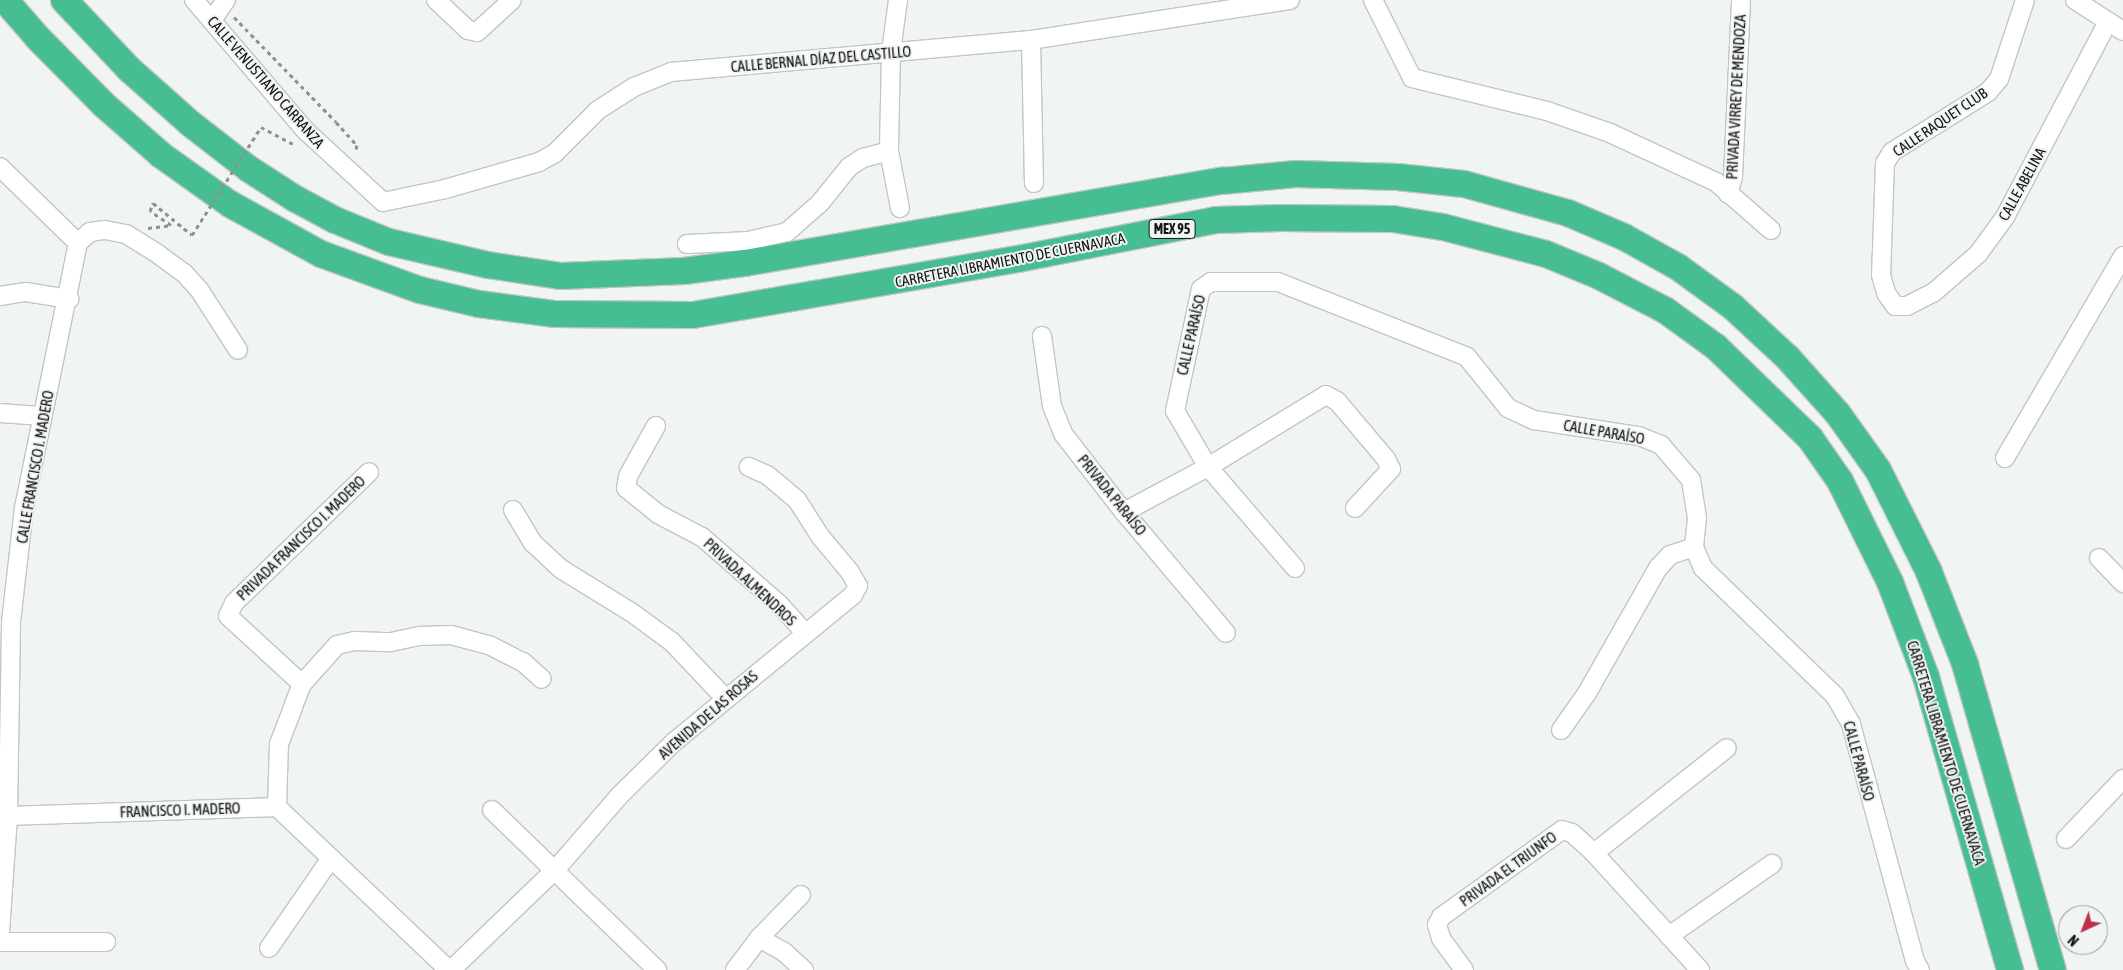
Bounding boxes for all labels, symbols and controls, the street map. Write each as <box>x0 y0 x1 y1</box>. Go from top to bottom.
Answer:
street label: CALLE VENUSTIANO CARRANZA <box>204 12 328 152</box>
street label: PRIVADA VIRREY DE MENDOZA <box>1723 14 1749 180</box>
street label: CALLE BERNAL DÍAZ DEL CASTILLO <box>730 42 912 76</box>
street label: CALLE RAQUET CLUB <box>1889 84 1991 160</box>
street label: CALLE ABELINA <box>1995 144 2049 224</box>
road number: MEX 95 <box>1148 218 1196 240</box>
street label: CARRETERA LIBRAMIENTO DE CUERNAVACA <box>893 229 1127 291</box>
street label: CALLE PARAÍSO <box>1173 293 1209 377</box>
street label: CALLE FRANCISCO I. MADERO <box>13 389 57 545</box>
street label: CALLE PARAÍSO <box>1562 416 1646 448</box>
street label: PRIVADA PARAÍSO <box>1074 451 1150 539</box>
street label: PRIVADA FRANCISCO I. MADERO <box>233 472 369 604</box>
street label: PRIVADA ALMENDROS <box>700 534 800 630</box>
street label: CARRETERA LIBRAMIENTO DE CUERNAVACA <box>1903 639 1989 867</box>
street label: AVENIDA DE LAS ROSAS <box>655 667 761 763</box>
street label: CALLE PARAÍSO <box>1840 719 1878 803</box>
street label: FRANCISCO I. MADERO <box>119 799 241 821</box>
street label: PRIVADA EL TRIUNFO <box>1456 828 1560 910</box>
north arrow <box>2058 905 2108 955</box>
text: N <box>2065 932 2082 949</box>

